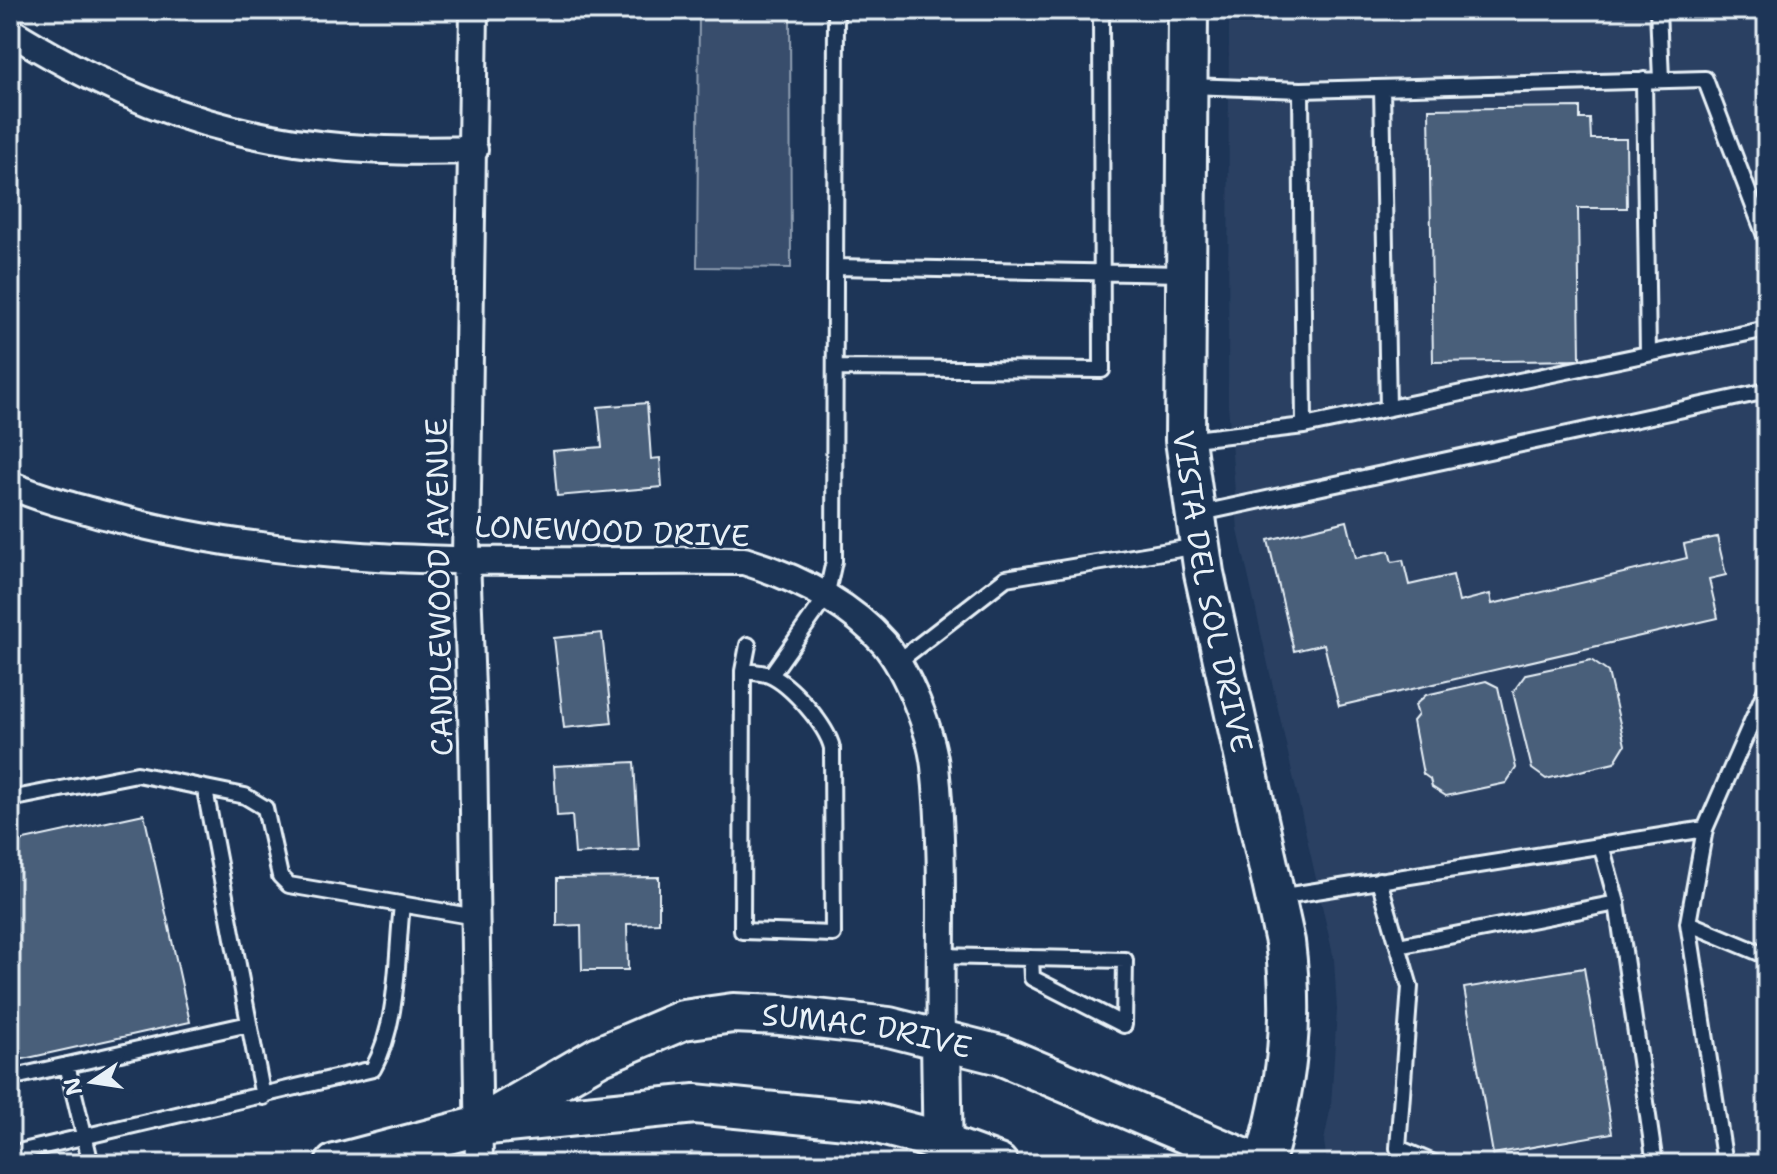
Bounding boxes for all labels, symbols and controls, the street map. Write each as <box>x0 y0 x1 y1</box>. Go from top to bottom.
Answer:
street label: CANDLEWOOD AVENUE <box>416 418 462 756</box>
street label: VISTA DEL SOL DRIVE <box>1163 428 1263 756</box>
street label: LONEWOOD DRIVE <box>474 506 750 556</box>
street label: SUMAC DRIVE <box>761 994 976 1068</box>
north arrow <box>52 1042 132 1122</box>
text: N <box>57 1075 89 1098</box>

